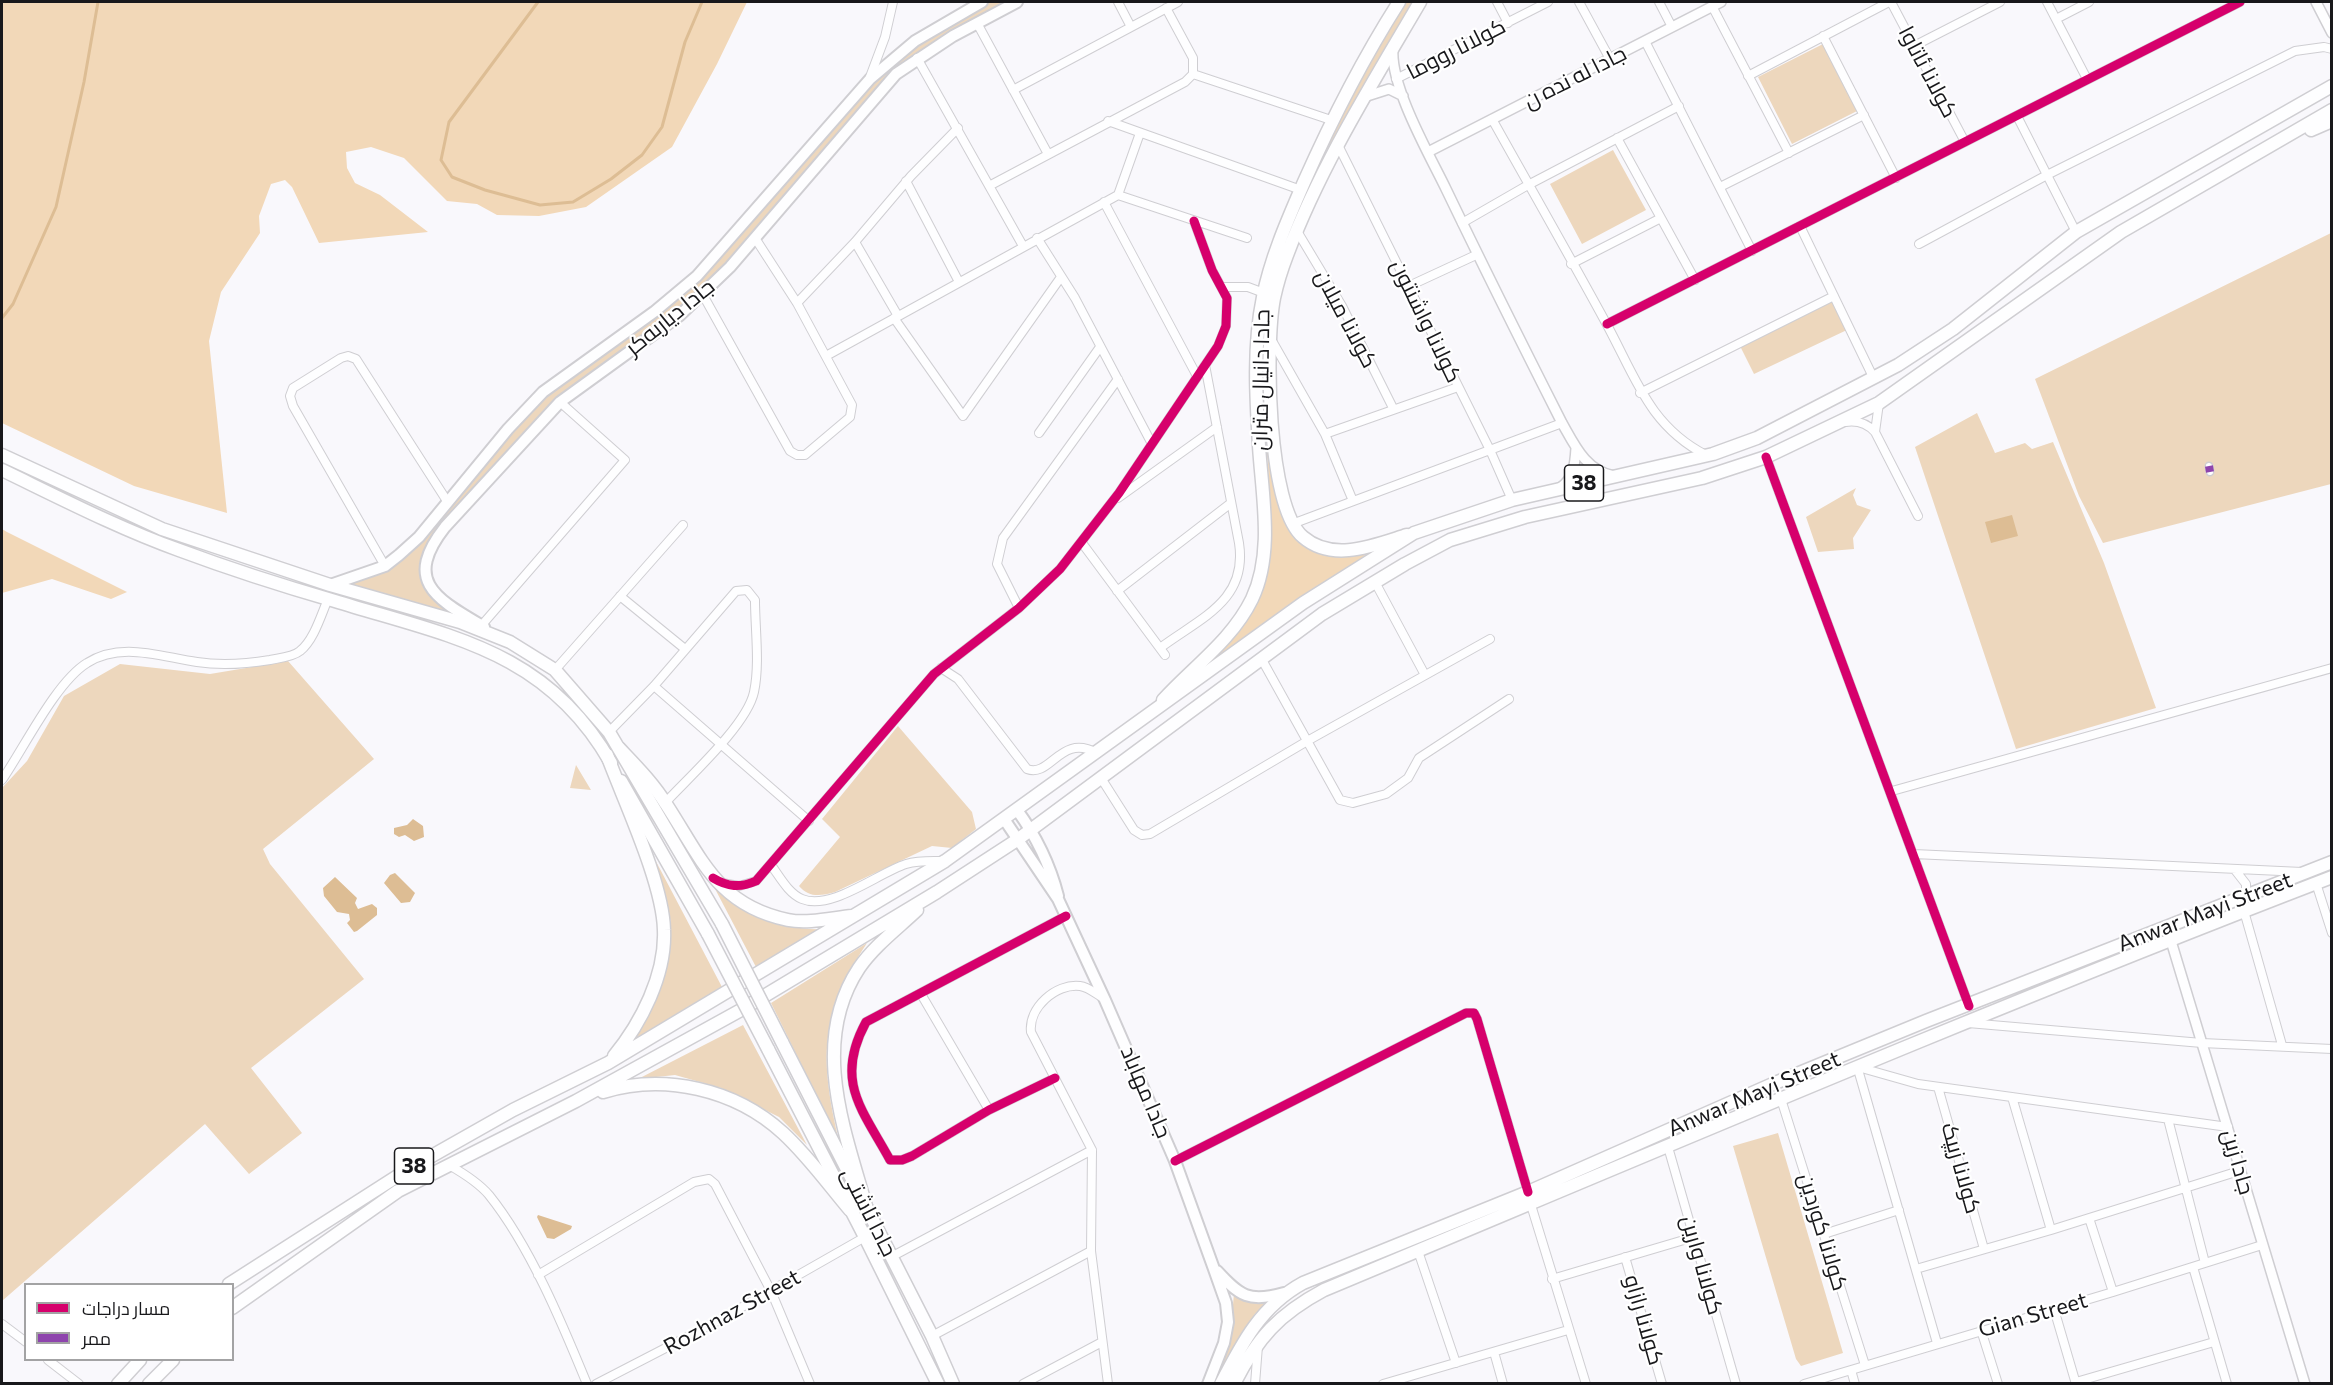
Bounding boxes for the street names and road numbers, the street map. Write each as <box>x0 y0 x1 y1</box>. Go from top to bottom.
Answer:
street label: كولانا رووما <box>1402 13 1510 85</box>
street label: كولانا ئاتاوا <box>1893 22 1963 122</box>
street label: جادا له نده ن <box>1519 40 1631 114</box>
street label: كولانا واشنتون <box>1385 255 1467 387</box>
street label: كولانا ميلان <box>1309 265 1383 373</box>
street label: جادا دیاربه‌كر <box>620 273 720 361</box>
street label: جادا دانيال متران <box>1247 309 1275 451</box>
road number: 38 <box>1564 465 1604 501</box>
street label: Anwar Mayi Street <box>2114 867 2296 957</box>
street label: جادا مهاباد <box>1115 1042 1177 1142</box>
street label: Anwar Mayi Street <box>1664 1046 1844 1142</box>
street label: کولانا زیپک <box>1935 1120 1987 1216</box>
street label: جادا زین <box>2216 1126 2260 1198</box>
road number: 38 <box>394 1148 434 1184</box>
street label: جادا ئاشتی <box>835 1163 903 1261</box>
street label: کولانا کوردین <box>1793 1170 1853 1294</box>
street label: کولانا وارین <box>1675 1212 1729 1318</box>
street label: Rozhnaz Street <box>659 1264 805 1360</box>
street label: کولانا رازاو <box>1619 1272 1669 1368</box>
street label: Gian Street <box>1975 1287 2091 1343</box>

